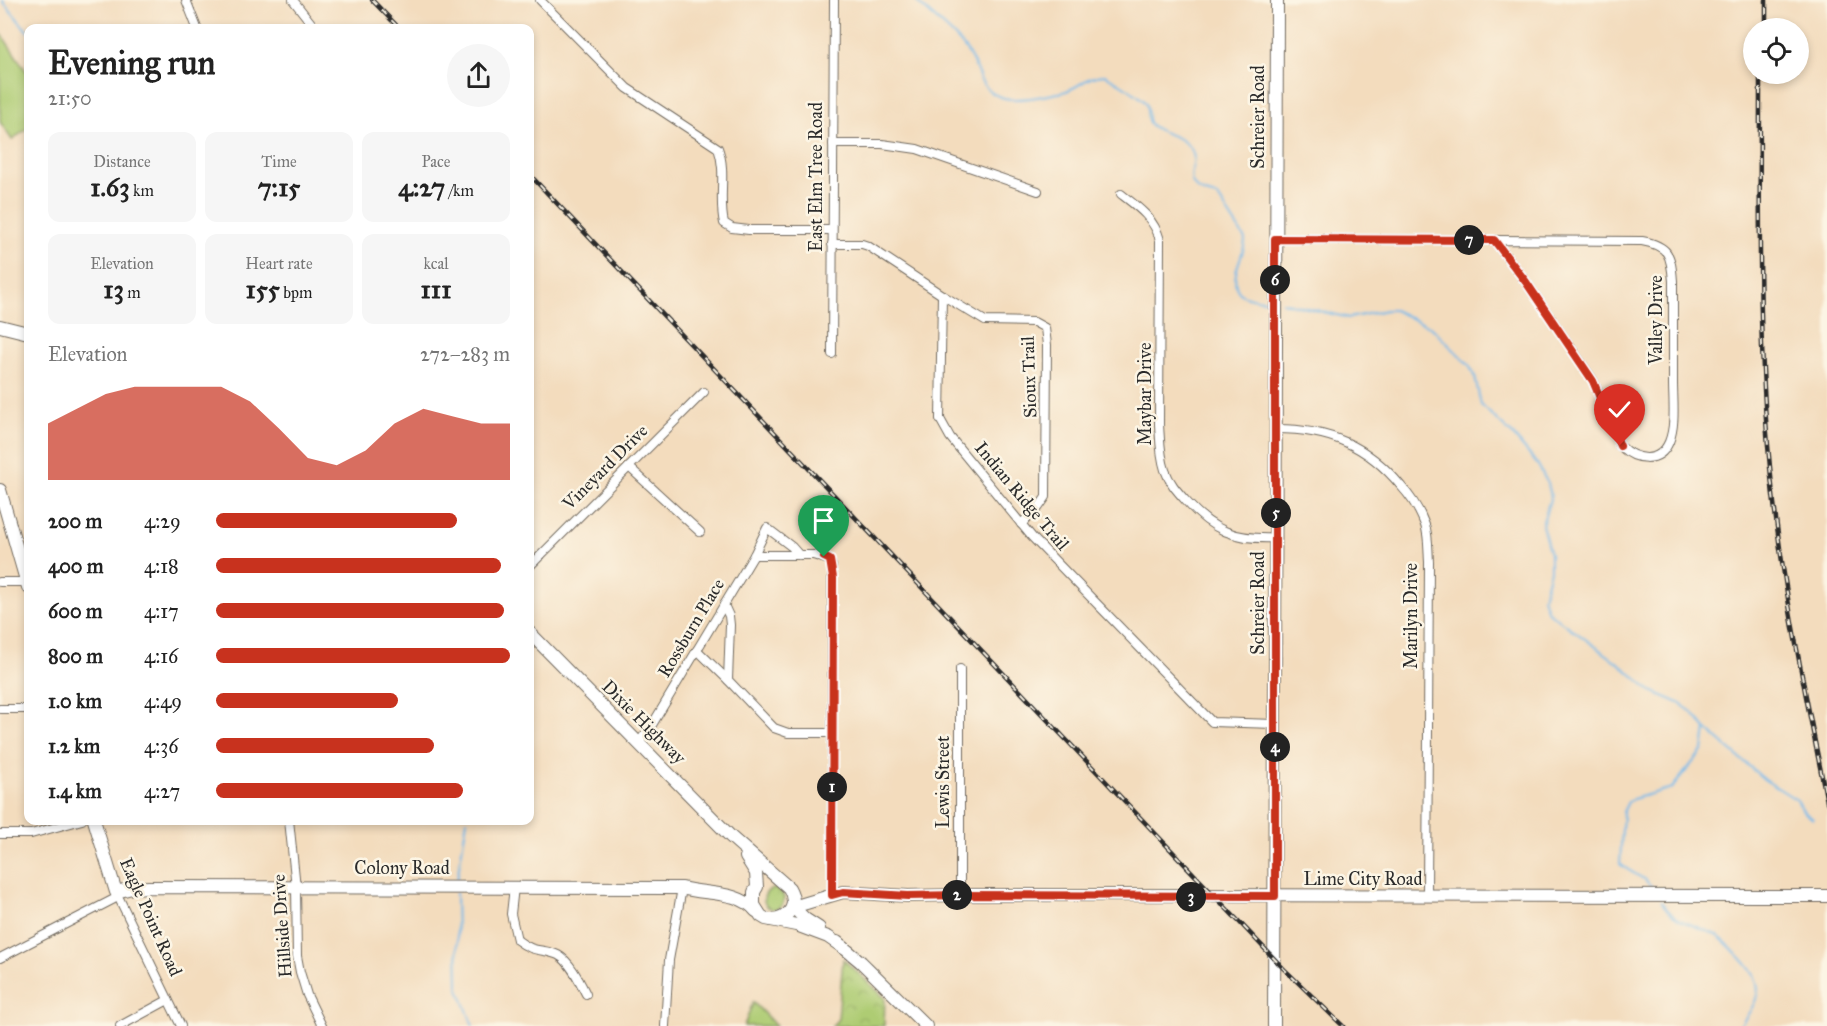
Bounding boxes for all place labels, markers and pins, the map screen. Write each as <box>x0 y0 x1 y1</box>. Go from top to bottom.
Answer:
pin: 7 <box>1454 225 1484 255</box>
pin: 6 <box>1260 265 1290 295</box>
pin <box>1594 384 1645 446</box>
pin <box>798 495 849 557</box>
pin: 5 <box>1261 498 1291 528</box>
pin: 4 <box>1260 732 1290 762</box>
pin: 1 <box>817 772 847 802</box>
pin: 2 <box>942 880 972 910</box>
pin: 3 <box>1176 882 1206 912</box>

